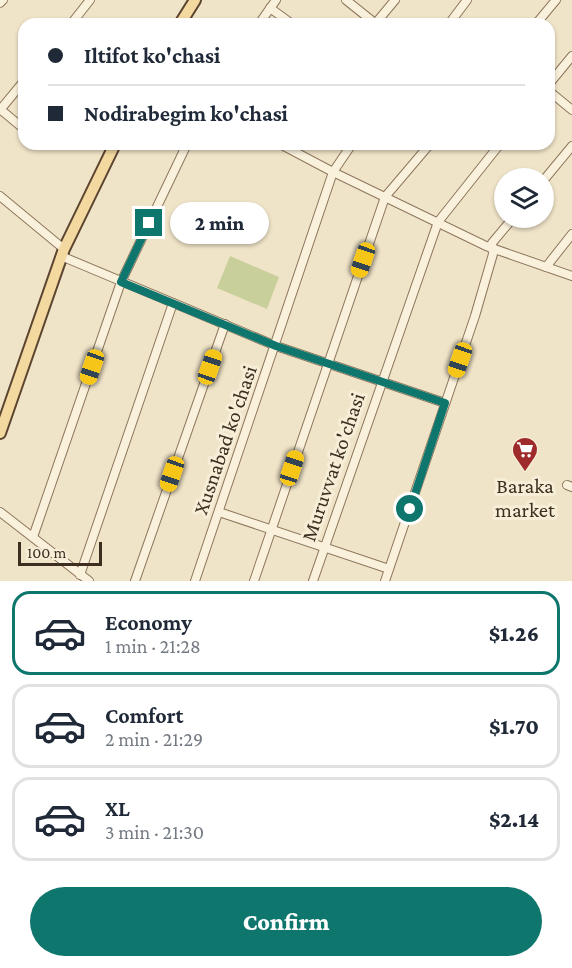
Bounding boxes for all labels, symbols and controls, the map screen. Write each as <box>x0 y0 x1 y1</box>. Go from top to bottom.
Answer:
text: Iltifot ko'chasi <box>84 43 220 68</box>
text: Nodirabegim ko'chasi <box>84 101 288 126</box>
map controls <box>494 168 554 228</box>
button: layers <box>494 168 554 228</box>
callout: 2 min <box>170 202 269 244</box>
route end <box>135 209 162 236</box>
text: 2 min <box>195 212 244 234</box>
car <box>349 240 377 280</box>
car <box>446 340 474 380</box>
car <box>78 347 106 387</box>
car <box>196 347 224 387</box>
street label: Xusnabad ko'chasi <box>188 362 262 518</box>
street label: Muruvvat ko'chasi <box>296 389 370 544</box>
supermarket icon: Baraka market <box>510 435 540 473</box>
car <box>278 448 306 488</box>
car <box>158 454 186 494</box>
place label: Baraka market <box>495 474 556 522</box>
route start <box>396 495 423 522</box>
scale bar <box>18 539 102 566</box>
text: 100 m <box>27 544 66 561</box>
icon: car <box>33 606 87 660</box>
text: Economy <box>105 610 192 635</box>
text: $1.26 <box>489 621 539 646</box>
text: 1 min · 21:28 <box>105 635 201 657</box>
icon: car <box>33 699 87 753</box>
text: Comfort <box>105 703 183 728</box>
text: $1.70 <box>489 714 539 739</box>
text: 2 min · 21:29 <box>105 728 203 750</box>
icon: car <box>33 792 87 846</box>
text: XL <box>105 796 130 821</box>
text: $2.14 <box>489 807 539 832</box>
text: 3 min · 21:30 <box>105 821 204 843</box>
button: Confirm <box>30 887 542 956</box>

